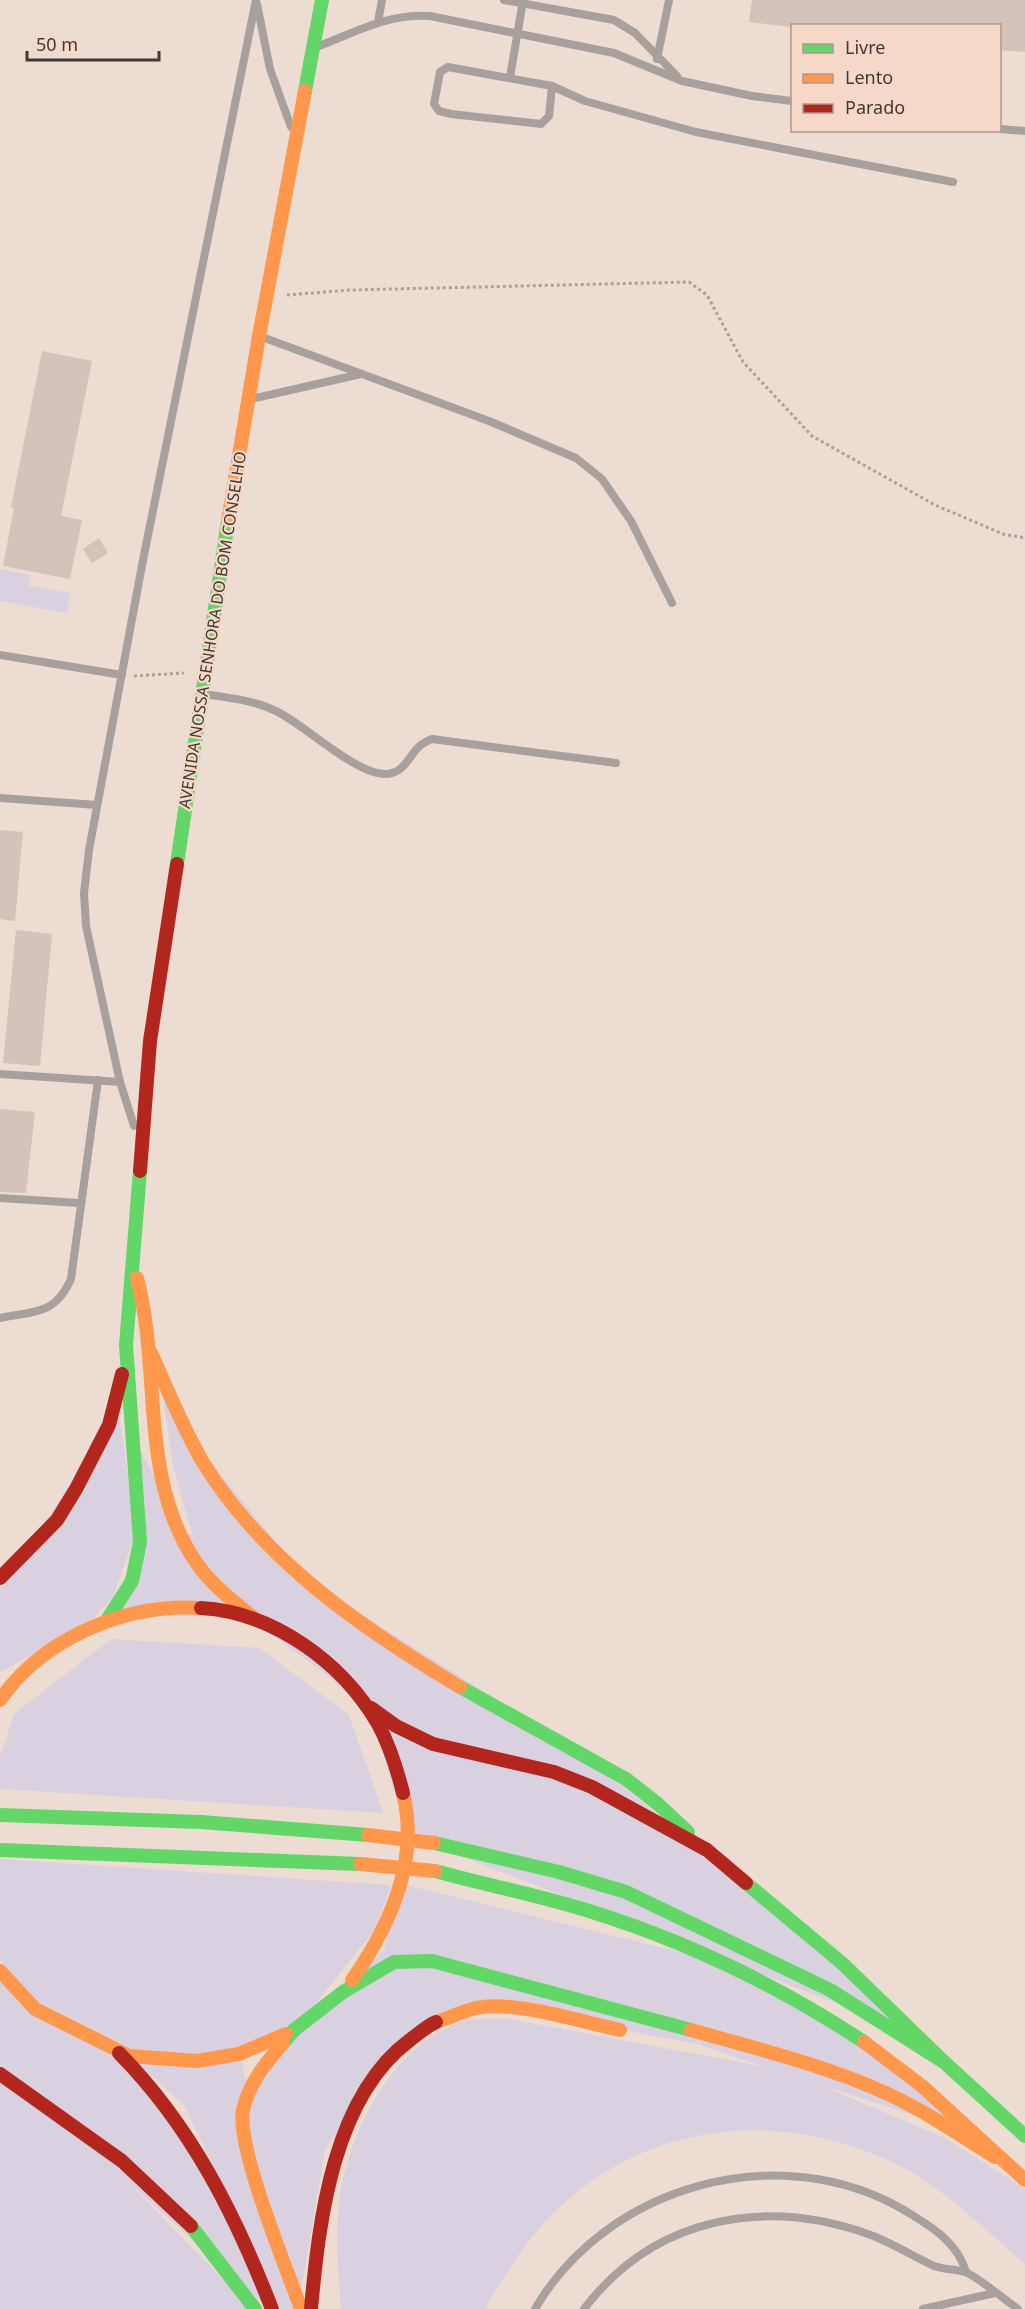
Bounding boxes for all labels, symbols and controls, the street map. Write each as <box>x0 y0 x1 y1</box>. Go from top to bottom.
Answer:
scale bar <box>27 24 159 62</box>
legend <box>791 24 1001 132</box>
text: 50 m <box>36 32 78 56</box>
text: Livre <box>845 35 885 59</box>
text: Lento <box>845 65 893 89</box>
text: Parado <box>845 95 905 119</box>
street label: AVENIDA NOSSA SENHORA DO BOM CONSELHO <box>173 450 251 810</box>

